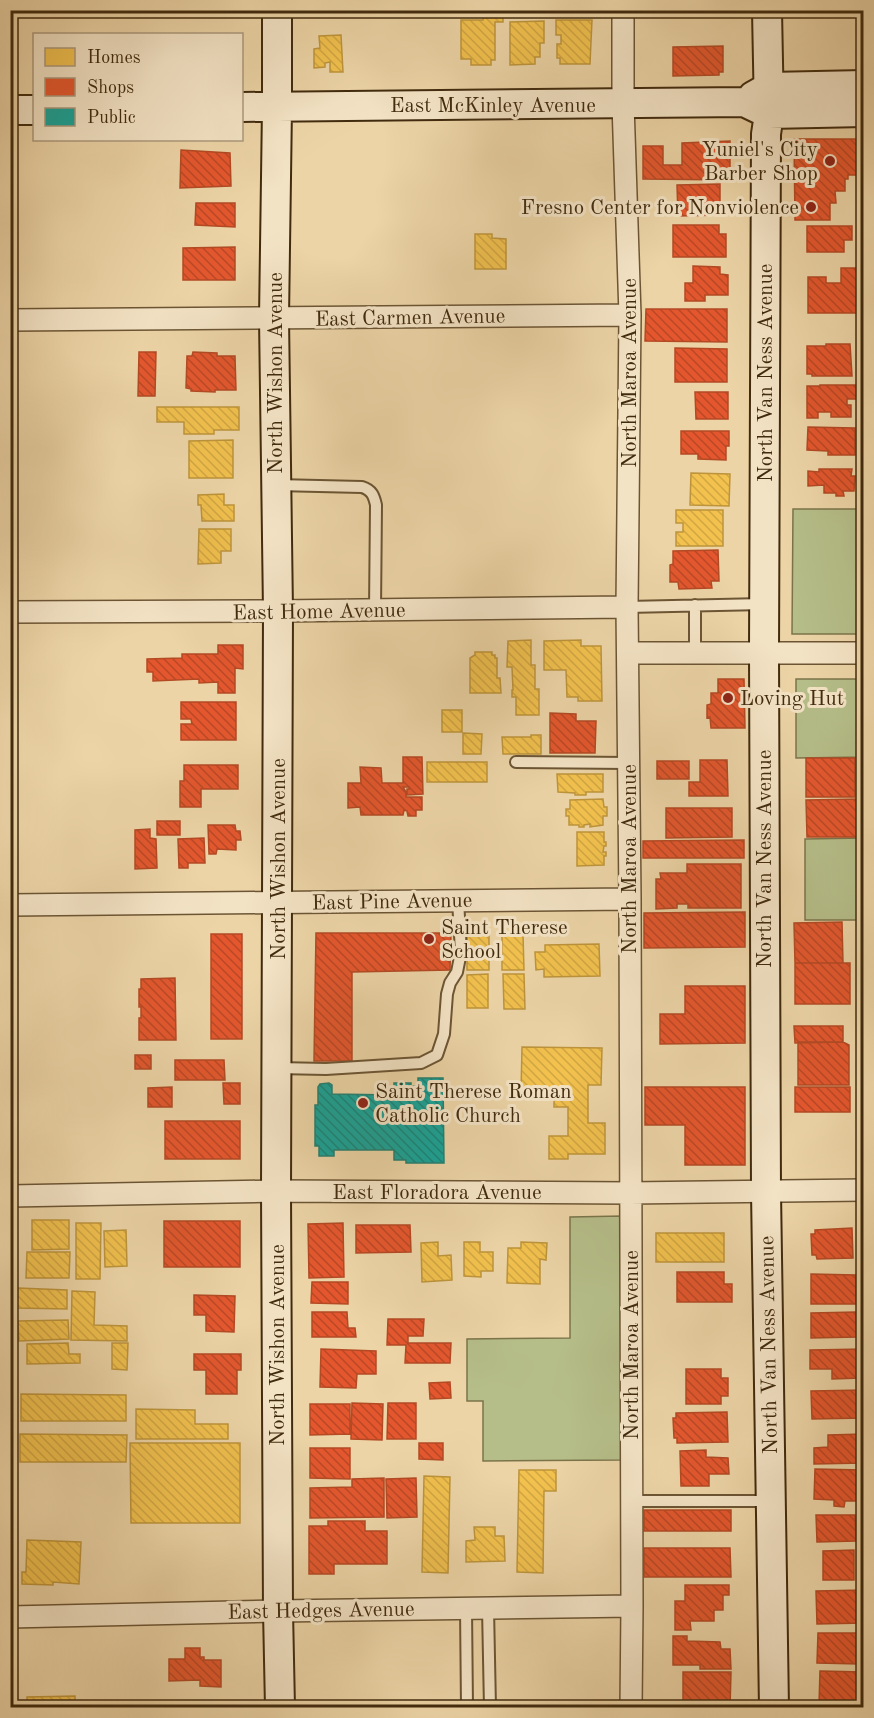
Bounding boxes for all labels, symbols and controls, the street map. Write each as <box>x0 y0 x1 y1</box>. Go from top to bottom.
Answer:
legend <box>33 33 243 141</box>
text: Homes <box>87 49 141 67</box>
text: Shops <box>87 79 134 97</box>
street label: East McKinley Avenue <box>390 96 596 117</box>
text: Public <box>87 109 136 127</box>
place label: Yuniel's City Barber Shop <box>702 140 818 185</box>
marker: Yuniel's City Barber Shop <box>823 154 837 168</box>
place label: Fresno Center for Nonviolence <box>521 198 799 219</box>
marker: Fresno Center for Nonviolence <box>804 200 818 214</box>
street label: North Van Ness Avenue <box>756 264 777 482</box>
street label: North Wishon Avenue <box>266 272 287 474</box>
street label: North Maroa Avenue <box>620 278 641 468</box>
street label: East Carmen Avenue <box>315 306 505 331</box>
street label: East Home Avenue <box>232 600 406 625</box>
place label: Loving Hut <box>740 689 844 710</box>
marker: Loving Hut <box>721 691 735 705</box>
street label: North Van Ness Avenue <box>755 750 776 968</box>
street label: North Wishon Avenue <box>269 758 290 960</box>
street label: North Maroa Avenue <box>620 764 641 954</box>
street label: East Pine Avenue <box>311 891 473 914</box>
place label: Saint Therese School <box>441 918 568 963</box>
marker: Saint Therese School <box>422 932 436 946</box>
place label: Saint Therese Roman Catholic Church <box>375 1082 571 1127</box>
marker: Saint Therese Roman Catholic Church <box>356 1096 370 1110</box>
street label: East Floradora Avenue <box>332 1183 542 1204</box>
street label: North Van Ness Avenue <box>757 1236 782 1454</box>
street label: North Wishon Avenue <box>268 1244 289 1446</box>
street label: North Maroa Avenue <box>622 1250 643 1440</box>
street label: East Hedges Avenue <box>227 1599 415 1624</box>

